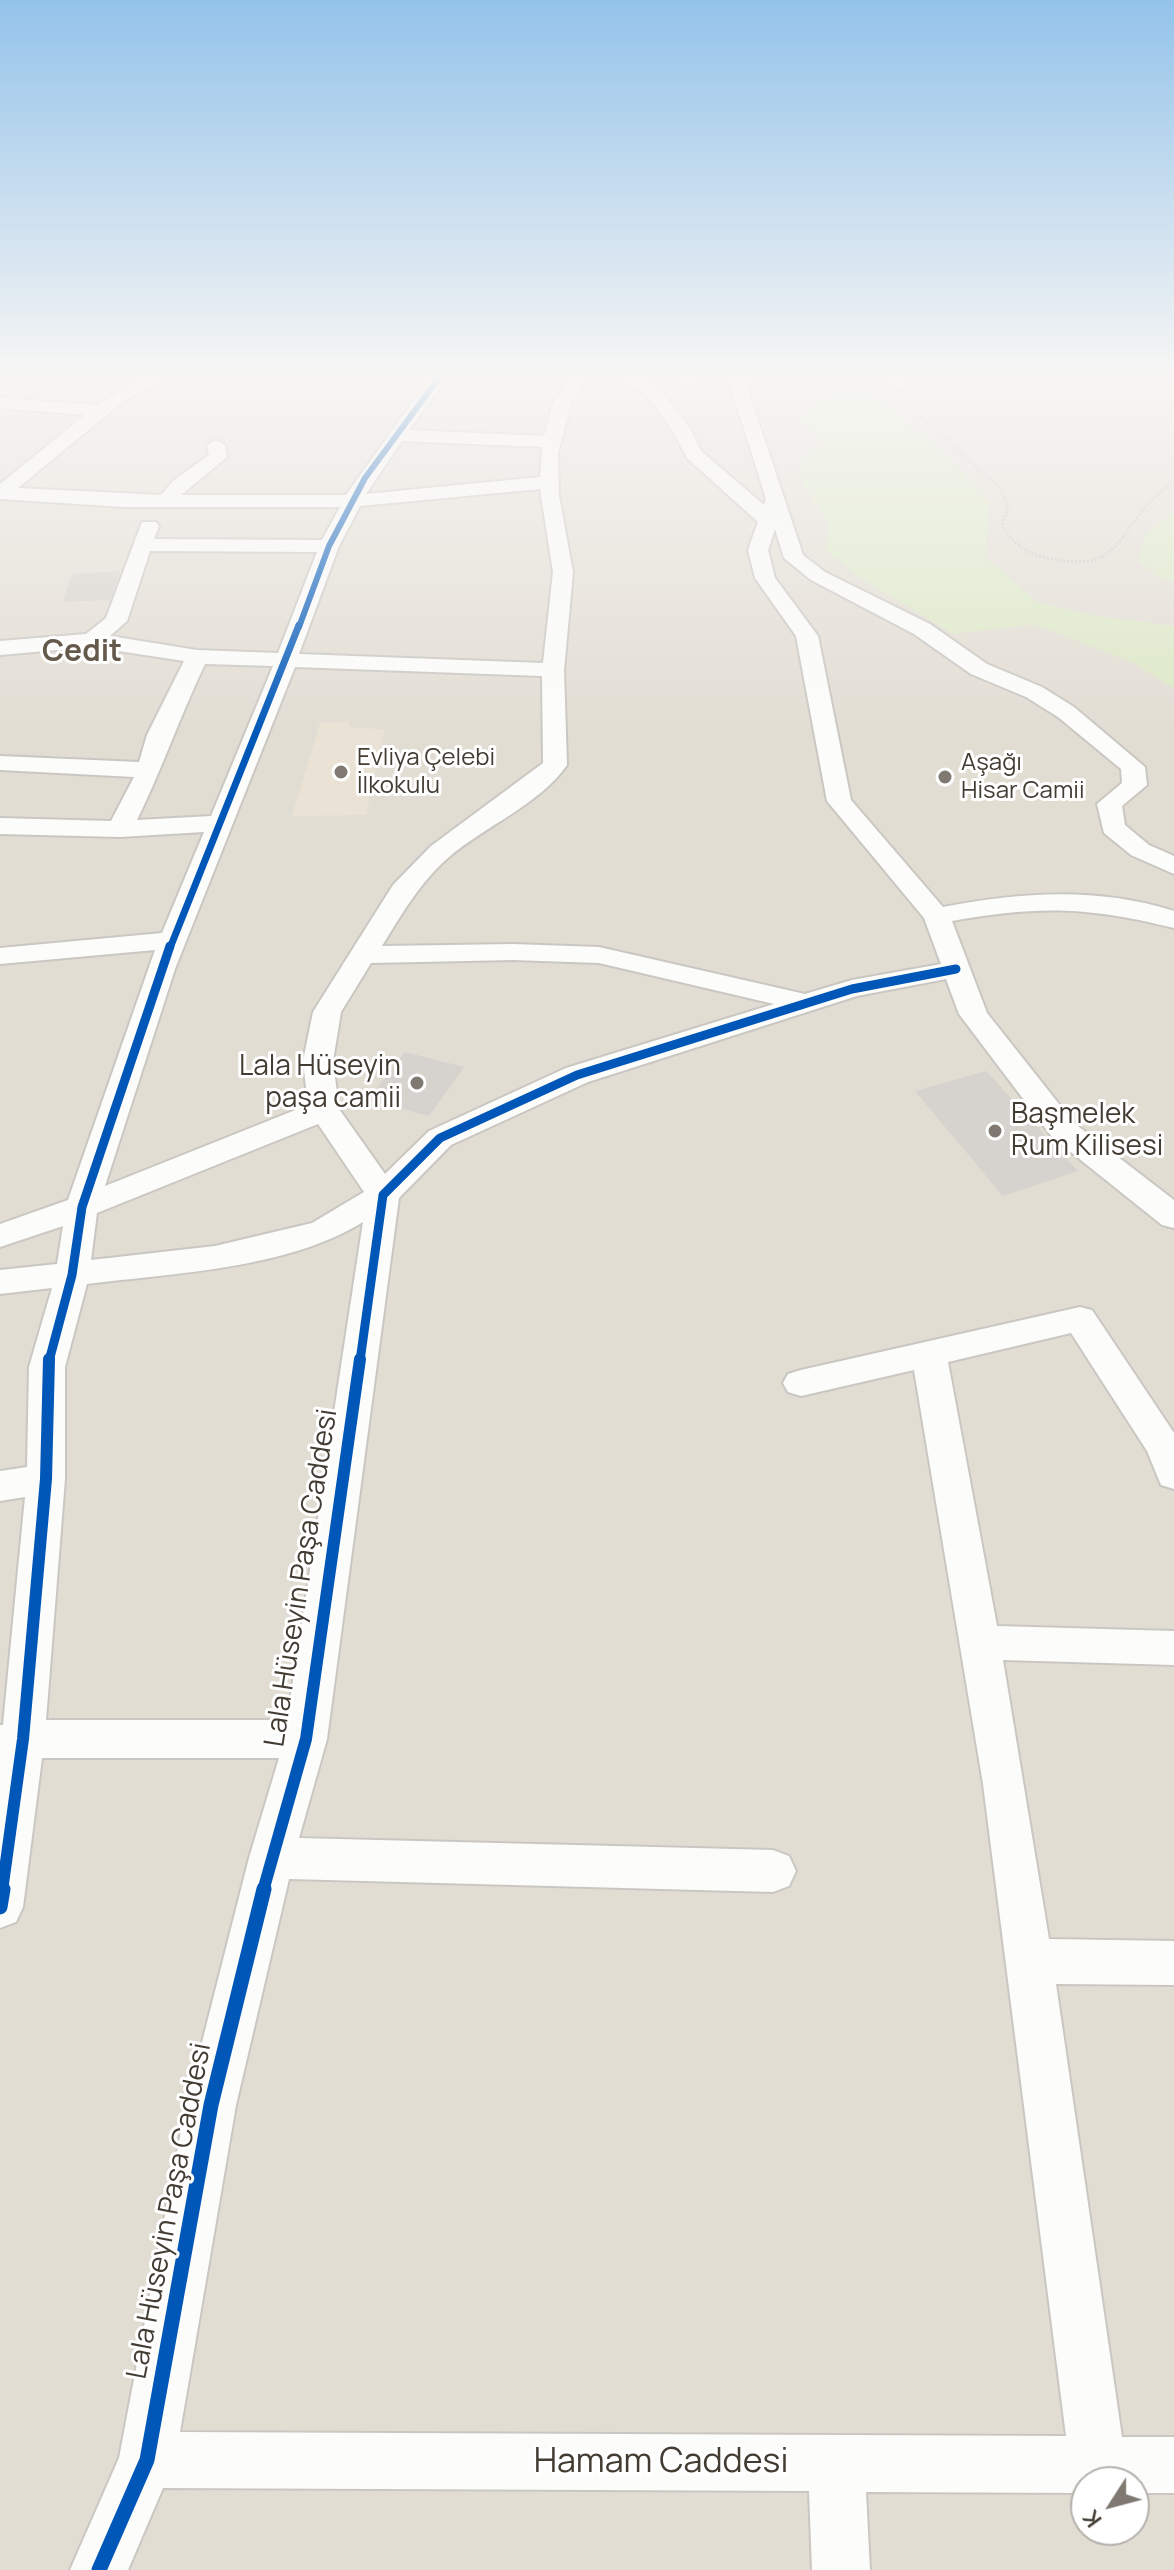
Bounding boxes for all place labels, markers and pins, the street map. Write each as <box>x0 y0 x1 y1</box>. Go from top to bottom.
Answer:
place label: Evliya Çelebi İlkokulu <box>357 744 495 800</box>
place label: Aşağı Hisar Camii <box>961 749 1084 805</box>
marker: Evliya Çelebi İlkokulu <box>332 763 350 781</box>
marker: Aşağı Hisar Camii <box>936 768 954 786</box>
place label: Lala Hüseyin paşa camii <box>239 1050 401 1116</box>
marker: Lala Hüseyin paşa camii <box>408 1074 426 1092</box>
place label: Başmelek Rum Kilisesi <box>1011 1098 1163 1164</box>
marker: Başmelek Rum Kilisesi <box>986 1122 1004 1140</box>

